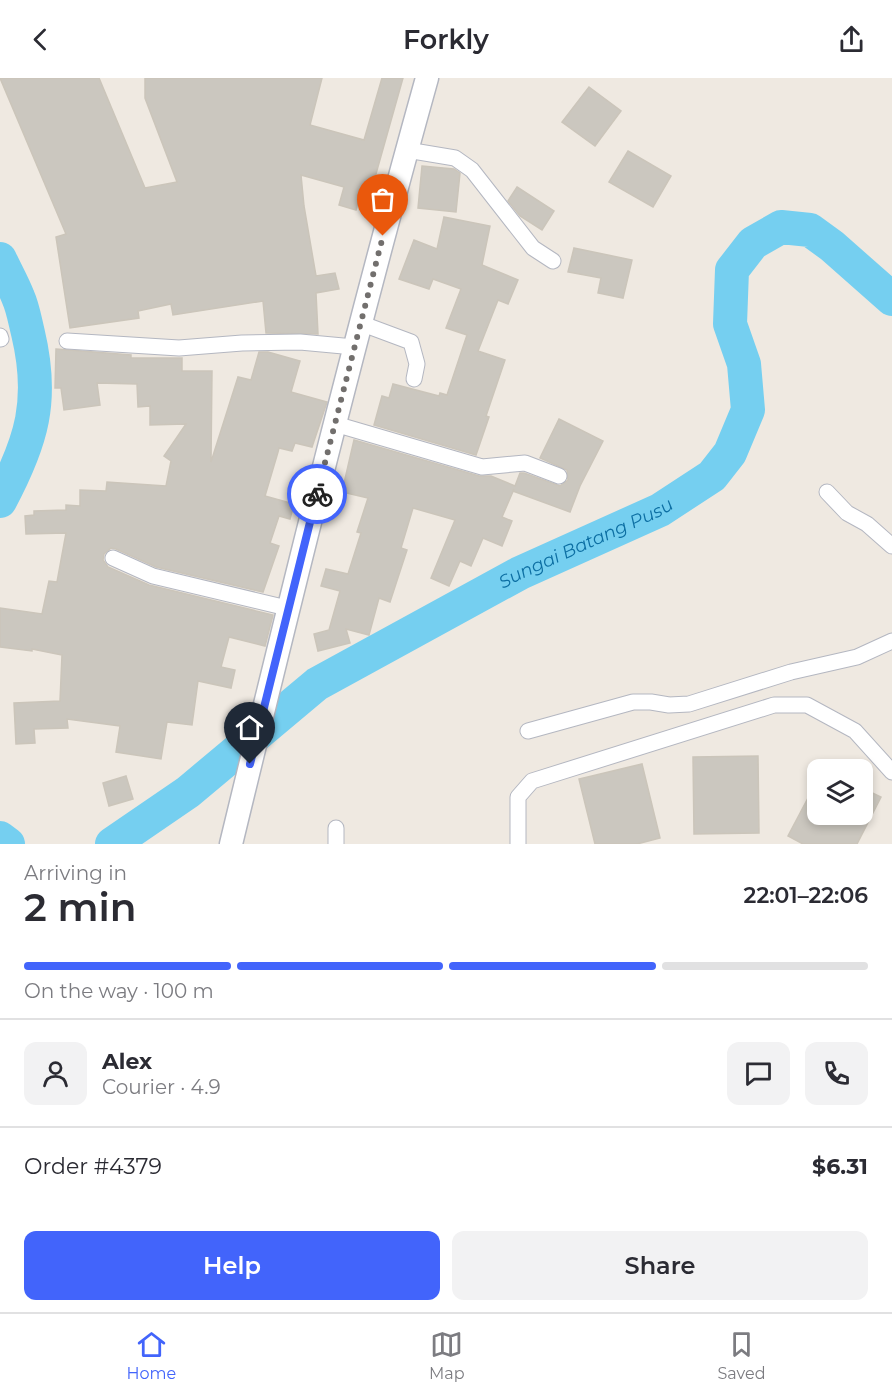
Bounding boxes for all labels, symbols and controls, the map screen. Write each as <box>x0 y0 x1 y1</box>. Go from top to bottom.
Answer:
icon: back <box>24 23 57 56</box>
text: Forkly <box>403 23 489 56</box>
icon: share <box>835 23 868 56</box>
pin <box>357 174 408 236</box>
icon: bag <box>366 183 399 216</box>
courier <box>287 464 347 524</box>
icon: bike <box>301 478 334 511</box>
water label: Sungai Batang Pusu <box>495 493 677 593</box>
pin <box>224 702 275 764</box>
icon: home <box>233 711 266 744</box>
map controls <box>807 759 873 825</box>
button: layers <box>807 759 873 825</box>
text: Arriving in <box>24 861 127 885</box>
text: 22:01–22:06 <box>744 882 868 909</box>
text: 2 min <box>24 883 137 931</box>
text: On the way · 100 m <box>24 979 214 1003</box>
button: person <box>24 1042 87 1105</box>
button: chat <box>727 1042 790 1105</box>
button: phone <box>805 1042 868 1105</box>
text: Alex <box>102 1048 152 1075</box>
text: Courier · 4.9 <box>102 1075 221 1099</box>
text: Order #4379 <box>24 1153 162 1180</box>
text: $6.31 <box>812 1153 868 1180</box>
button: Help <box>24 1231 440 1300</box>
button: Share <box>452 1231 868 1300</box>
tab: Home <box>126 1328 176 1383</box>
tab: Map <box>429 1328 465 1383</box>
tab: Saved <box>717 1328 766 1383</box>

